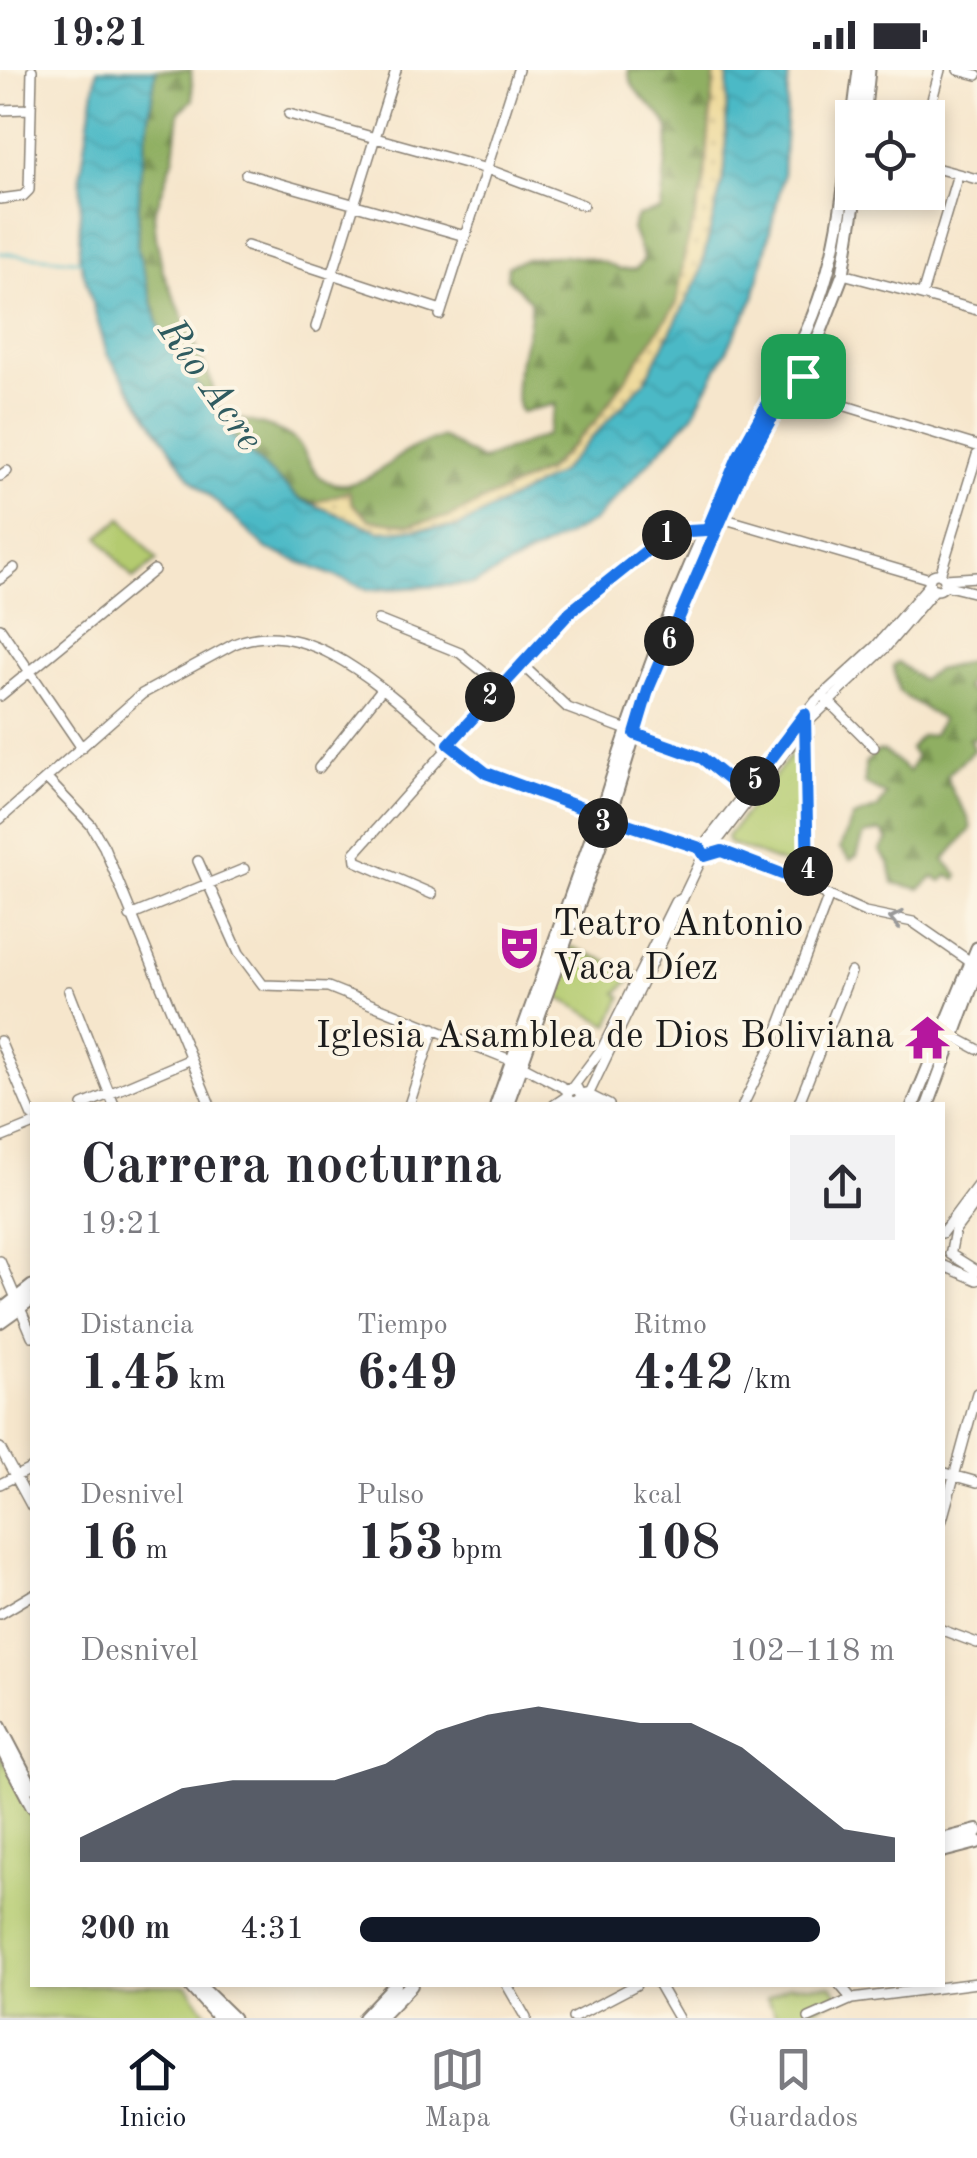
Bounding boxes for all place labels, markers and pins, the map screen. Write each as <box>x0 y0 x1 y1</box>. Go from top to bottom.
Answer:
pin <box>761 334 846 419</box>
pin: 1 <box>642 510 692 560</box>
pin: 6 <box>644 616 694 666</box>
pin: 2 <box>465 672 515 722</box>
pin: 5 <box>730 756 780 806</box>
pin: 3 <box>578 798 628 848</box>
pin: 4 <box>783 846 833 896</box>
place label: Teatro Antonio Vaca Díez <box>553 906 804 988</box>
theatre icon: Teatro Antonio Vaca Díez <box>496 923 544 971</box>
temple icon: Iglesia Asamblea de Dios Boliviana <box>903 1013 951 1061</box>
place label: Iglesia Asamblea de Dios Boliviana <box>316 1018 894 1056</box>

